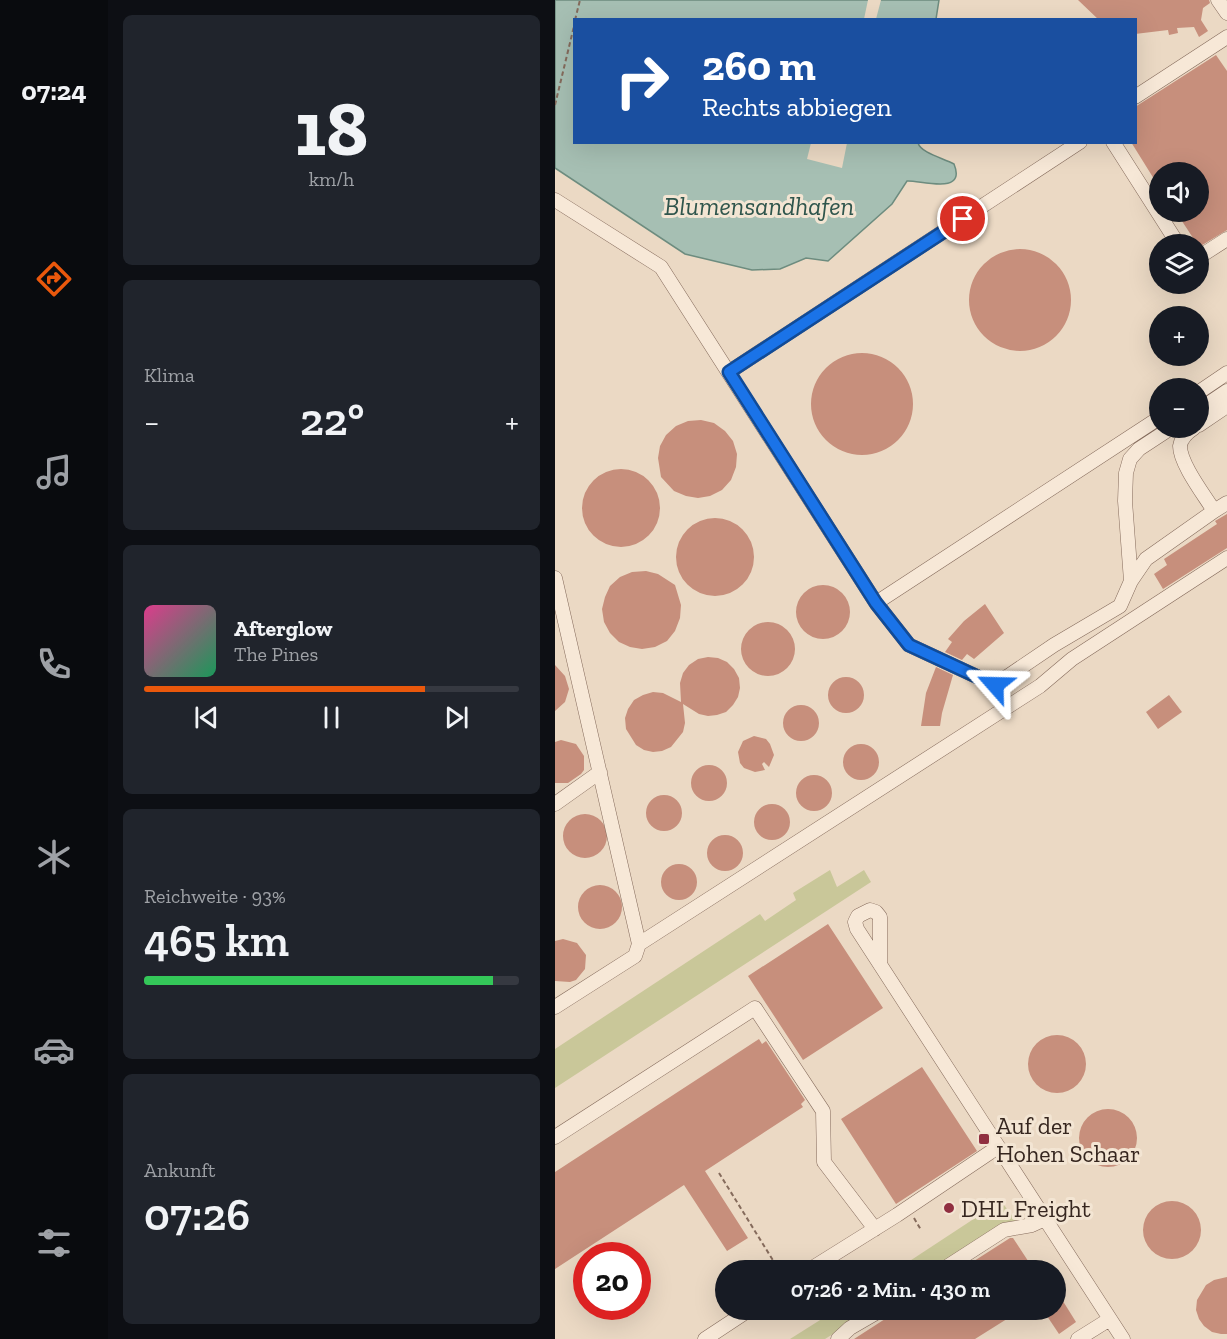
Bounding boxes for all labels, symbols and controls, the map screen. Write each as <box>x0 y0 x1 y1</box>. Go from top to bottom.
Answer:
text: 260 m <box>702 40 816 91</box>
icon: right <box>603 42 681 120</box>
text: 07:24 <box>21 75 87 107</box>
text: 18 <box>295 81 368 175</box>
text: Rechts abbiegen <box>702 91 892 123</box>
map controls <box>1149 162 1209 438</box>
button: sound <box>1149 162 1209 222</box>
text: km/h <box>309 167 354 191</box>
water label: Blumensandhafen <box>664 190 854 222</box>
pin <box>937 193 988 244</box>
icon: arrive <box>946 202 979 235</box>
button: layers <box>1149 234 1209 294</box>
icon: directions <box>33 258 75 300</box>
button: + <box>1149 306 1209 366</box>
text: Klima <box>144 363 195 387</box>
button: − <box>1149 378 1209 438</box>
text: 22° <box>300 393 365 447</box>
text: − <box>144 402 159 441</box>
text: + <box>505 402 519 441</box>
icon: music <box>33 451 75 493</box>
text: Afterglow <box>234 615 332 642</box>
text: The Pines <box>234 642 318 666</box>
icon: phone <box>33 643 75 685</box>
position arrow <box>963 653 1027 717</box>
icon: previous <box>190 701 223 734</box>
icon: pause <box>315 701 348 734</box>
icon: next <box>440 701 473 734</box>
icon: climate <box>33 836 75 878</box>
text: Reichweite · 93% <box>144 884 286 908</box>
text: 465 km <box>144 914 289 968</box>
icon: car <box>33 1029 75 1071</box>
place label: Auf der Hohen Schaar <box>996 1111 1140 1168</box>
marker: Auf der Hohen Schaar <box>977 1132 991 1146</box>
text: Ankunft <box>144 1158 215 1182</box>
text: 07:26 <box>144 1188 250 1242</box>
place label: DHL Freight <box>961 1194 1091 1223</box>
marker: DHL Freight <box>942 1201 956 1215</box>
icon: filters <box>33 1222 75 1264</box>
speed limit sign: 20 <box>573 1242 651 1320</box>
text: 07:26 · 2 Min. · 430 m <box>791 1276 990 1303</box>

